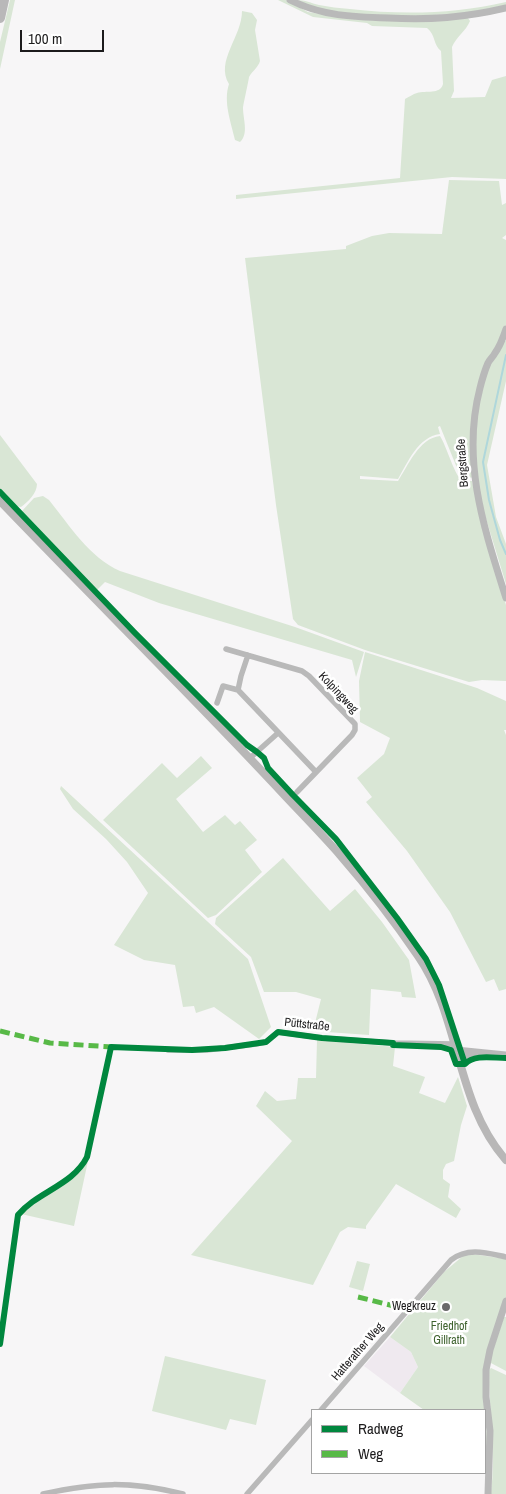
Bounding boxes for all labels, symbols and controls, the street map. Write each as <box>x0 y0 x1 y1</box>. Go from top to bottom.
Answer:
scale bar <box>22 20 106 52</box>
text: 100 m <box>28 28 62 49</box>
street label: Bergstraße <box>454 438 472 488</box>
street label: Kolpingweg <box>315 669 361 717</box>
street label: Püttstraße <box>284 1015 330 1035</box>
place label: Wegkreuz <box>392 1300 436 1314</box>
marker: Wegkreuz <box>440 1301 452 1313</box>
street label: Hatterather Weg <box>329 1320 387 1384</box>
park label: Friedhof Gillrath <box>431 1320 467 1348</box>
legend <box>311 1409 486 1474</box>
text: Radweg <box>358 1418 403 1439</box>
text: Weg <box>358 1443 383 1464</box>

